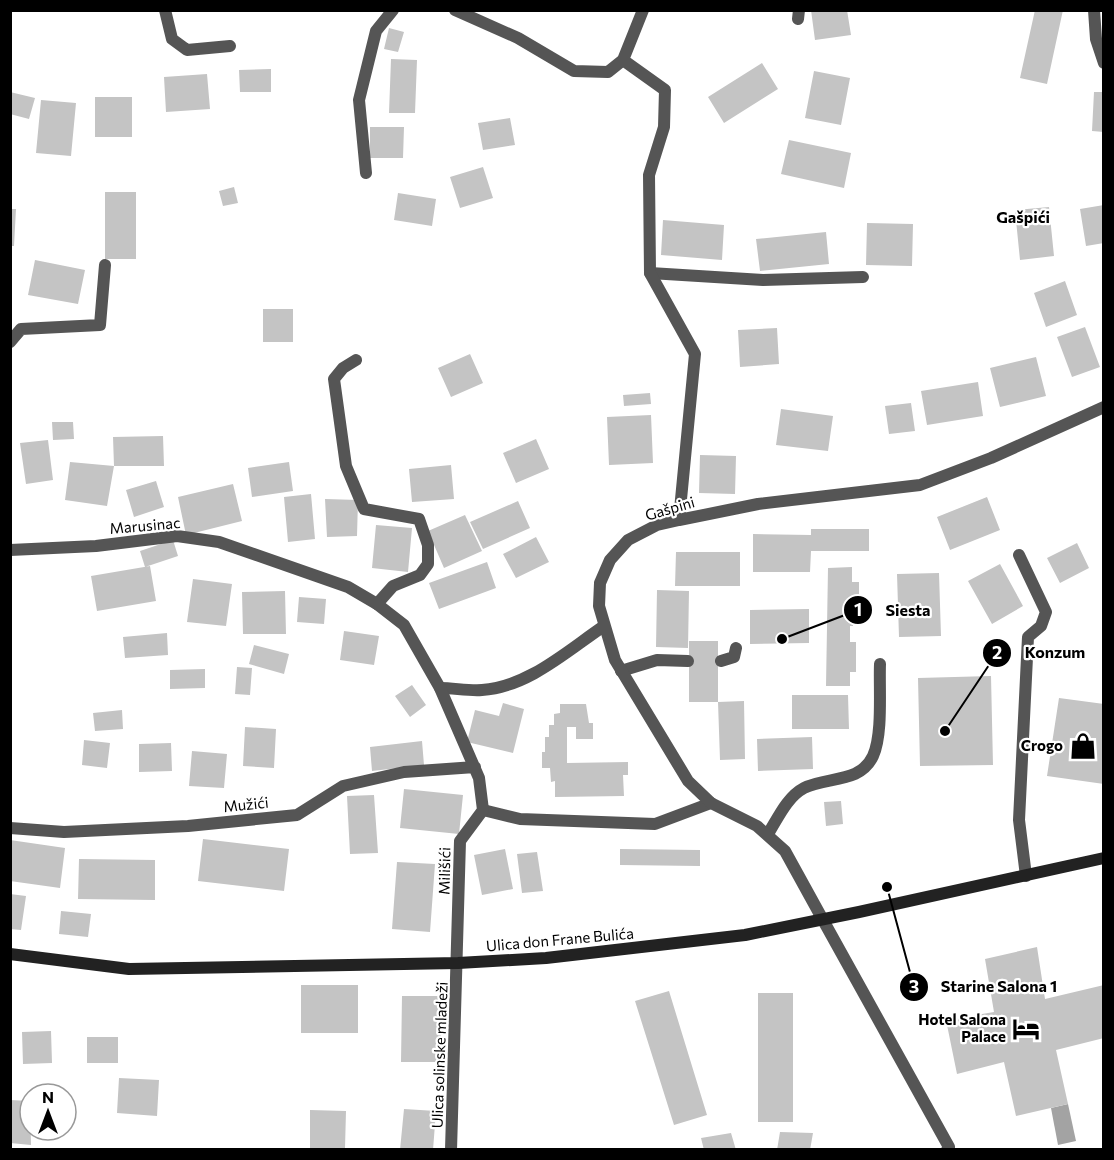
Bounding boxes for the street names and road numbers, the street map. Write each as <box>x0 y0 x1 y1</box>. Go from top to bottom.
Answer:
street label: Gašpini <box>643 492 697 524</box>
street label: Marusinac <box>109 513 181 537</box>
street label: Mužići <box>222 793 269 815</box>
street label: Milišići <box>435 847 453 895</box>
street label: Ulica don Frane Bulića <box>485 924 635 954</box>
street label: Ulica solinske mladeži <box>427 981 451 1129</box>

